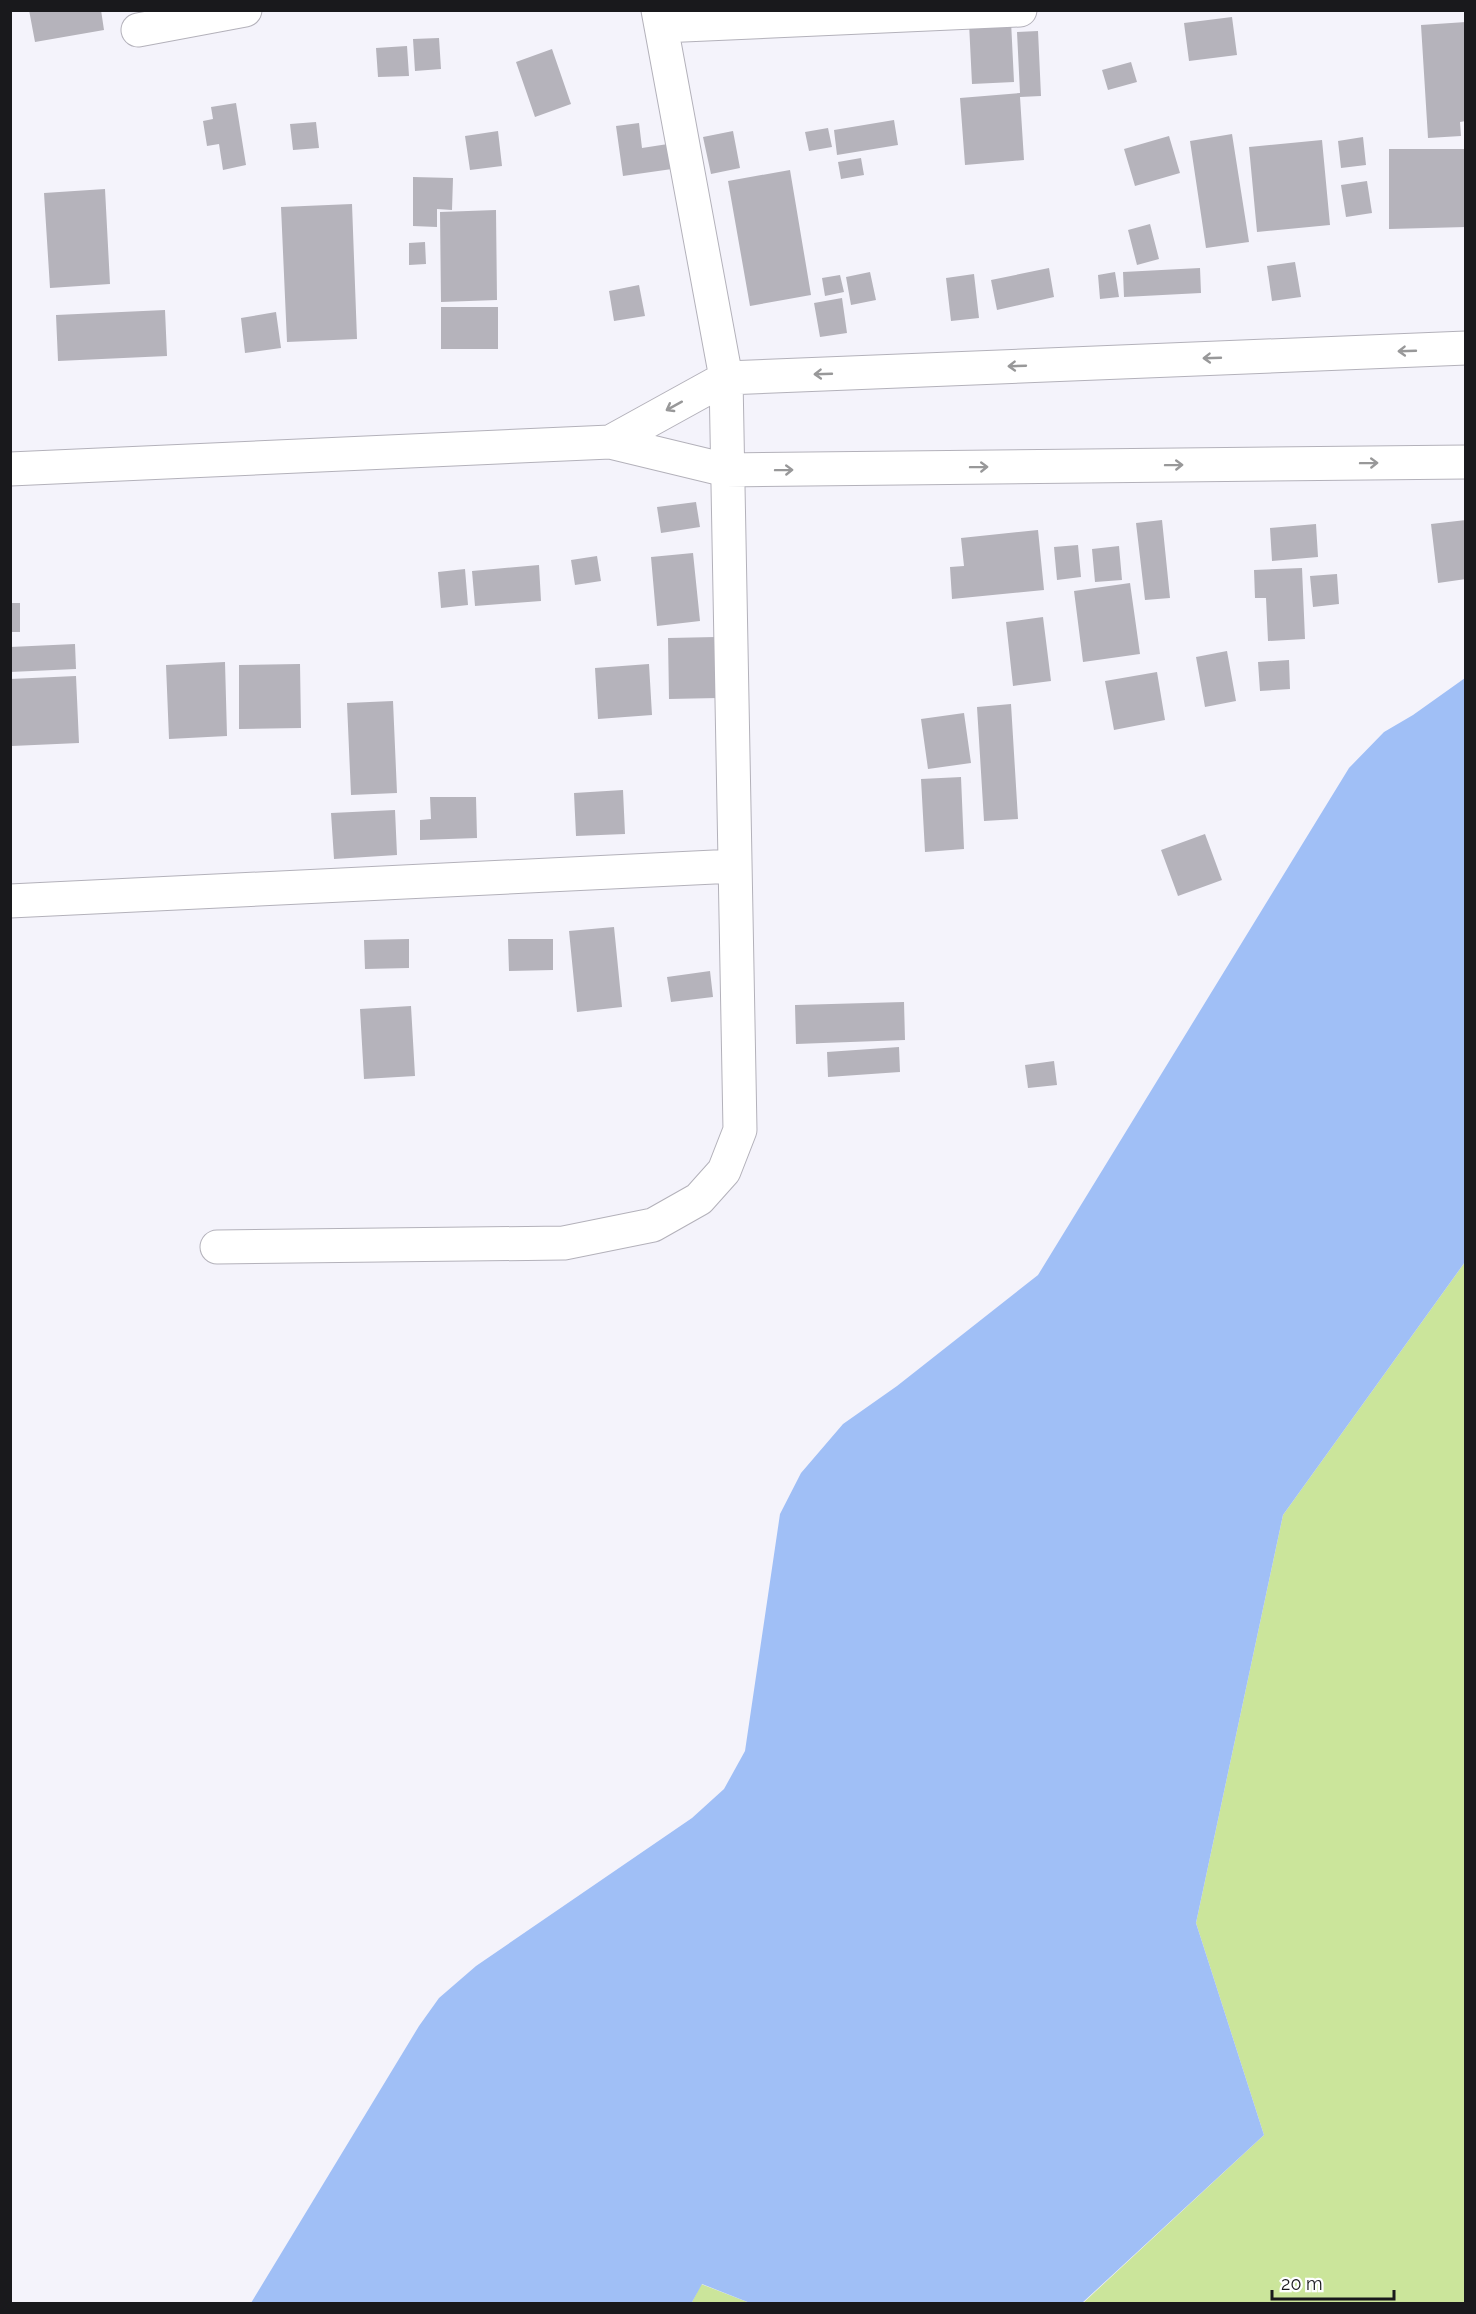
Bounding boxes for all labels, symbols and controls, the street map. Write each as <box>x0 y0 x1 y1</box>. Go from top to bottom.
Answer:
one-way arrow <box>1398 345 1418 356</box>
one-way arrow <box>1203 353 1223 364</box>
one-way arrow <box>1008 361 1028 372</box>
one-way arrow <box>813 368 833 380</box>
one-way arrow <box>666 401 684 412</box>
one-way arrow <box>1359 457 1379 469</box>
one-way arrow <box>1164 459 1184 471</box>
one-way arrow <box>969 462 989 473</box>
one-way arrow <box>774 464 794 476</box>
scale bar <box>1272 2263 1394 2301</box>
text: 20 m <box>1281 2273 1323 2294</box>

